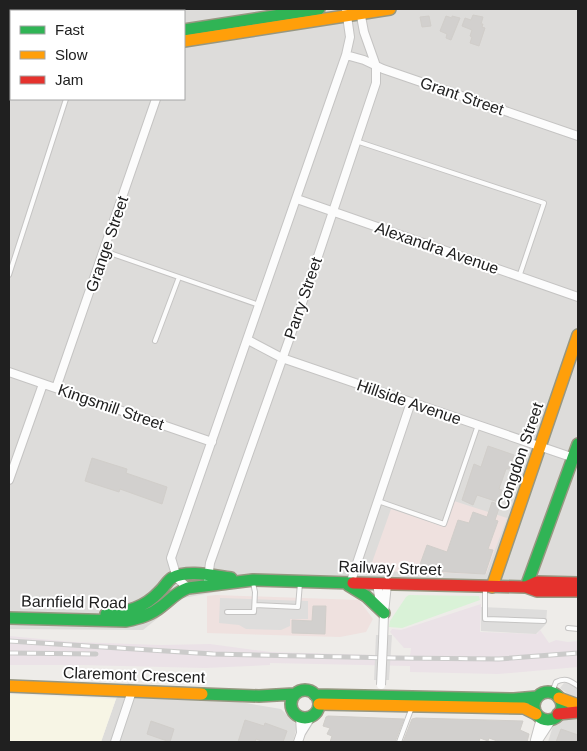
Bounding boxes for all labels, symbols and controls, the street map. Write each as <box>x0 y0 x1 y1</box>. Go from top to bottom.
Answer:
legend <box>10 10 185 100</box>
text: Fast <box>55 21 85 38</box>
text: Slow <box>55 46 88 63</box>
text: Jam <box>55 71 83 88</box>
street label: Grant Street <box>418 74 506 118</box>
street label: Grange Street <box>83 193 132 294</box>
street label: Alexandra Avenue <box>373 219 501 277</box>
street label: Parry Street <box>281 254 325 341</box>
street label: Hillside Avenue <box>355 376 463 428</box>
street label: Kingsmill Street <box>56 381 167 433</box>
street label: Congdon Street <box>494 400 546 512</box>
street label: Railway Street <box>338 558 442 578</box>
street label: Barnfield Road <box>21 593 127 611</box>
street label: Claremont Crescent <box>63 664 206 686</box>

